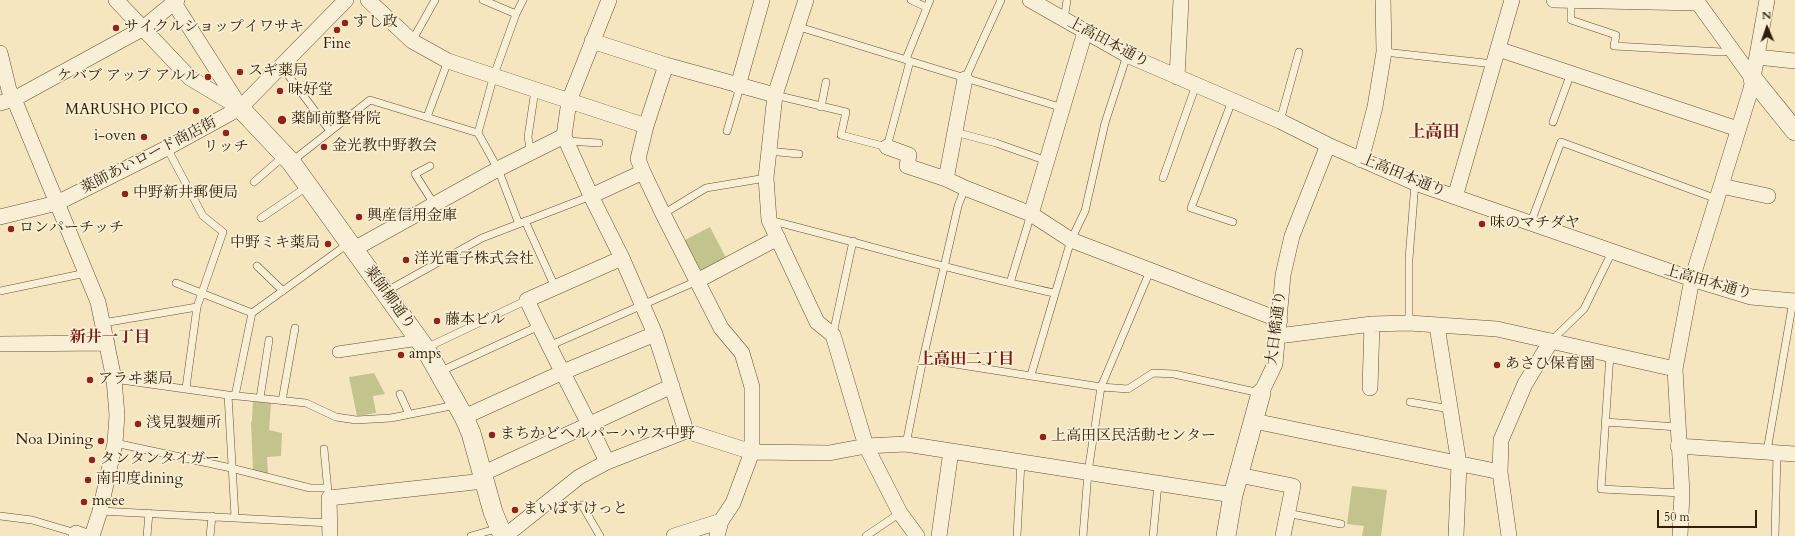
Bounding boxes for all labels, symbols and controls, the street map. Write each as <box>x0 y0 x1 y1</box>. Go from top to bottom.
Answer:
north arrow <box>1747 8 1787 48</box>
text: N <box>1762 8 1772 23</box>
place label: すし政 <box>353 14 398 32</box>
street label: 上高田本通り <box>1064 14 1152 72</box>
marker: すし政 <box>340 18 350 28</box>
place label: サイクルショップイワサキ <box>124 19 304 37</box>
marker: サイクルショップイワサキ <box>111 23 121 33</box>
marker: Fine <box>332 25 342 35</box>
place label: Fine <box>323 36 351 54</box>
place label: スギ薬局 <box>248 63 308 81</box>
marker: スギ薬局 <box>235 67 245 77</box>
place label: ケバブ アップ アルル <box>57 68 200 86</box>
marker: ケバブ アップ アルル <box>203 72 213 82</box>
place label: 味好堂 <box>288 82 333 100</box>
marker: 味好堂 <box>275 86 285 96</box>
place label: MARUSHO PICO <box>65 102 188 120</box>
marker: MARUSHO PICO <box>191 106 201 116</box>
place label: 薬師前整骨院 <box>291 111 381 129</box>
street label: 薬師あいロード商店街 <box>78 114 220 198</box>
marker: 薬師前整骨院 <box>276 114 288 126</box>
district label: 上高田 <box>1409 123 1459 143</box>
place label: i-oven <box>94 128 136 146</box>
marker: リッチ <box>221 128 231 138</box>
marker: i-oven <box>139 132 149 142</box>
place label: 金光教中野教会 <box>332 138 437 156</box>
place label: リッチ <box>204 139 248 157</box>
marker: 金光教中野教会 <box>319 142 329 152</box>
street label: 上高田本通り <box>1358 151 1448 201</box>
place label: 中野新井郵便局 <box>133 185 238 203</box>
marker: 中野新井郵便局 <box>120 189 130 199</box>
place label: 興産信用金庫 <box>367 208 457 226</box>
marker: 興産信用金庫 <box>354 212 364 222</box>
place label: 味のマチダヤ <box>1490 215 1580 233</box>
marker: 味のマチダヤ <box>1477 219 1487 229</box>
place label: ロンパーチッチ <box>19 220 124 238</box>
marker: ロンパーチッチ <box>6 224 16 234</box>
place label: 中野ミキ薬局 <box>230 235 320 253</box>
marker: 中野ミキ薬局 <box>323 239 333 249</box>
place label: 洋光電子株式会社 <box>414 251 534 269</box>
marker: 洋光電子株式会社 <box>401 255 411 265</box>
street label: 薬師柳通り <box>360 262 418 334</box>
street label: 上高田本通り <box>1662 262 1754 304</box>
street label: 大日橋通り <box>1263 290 1291 366</box>
place label: 藤本ビル <box>445 312 505 330</box>
marker: 藤本ビル <box>432 316 442 326</box>
district label: 新井一丁目 <box>70 328 150 348</box>
place label: amps <box>409 346 441 364</box>
marker: amps <box>396 350 406 360</box>
district label: 上高田二丁目 <box>918 350 1014 370</box>
place label: あさひ保育園 <box>1505 356 1595 374</box>
marker: あさひ保育園 <box>1492 360 1502 370</box>
place label: アラヰ薬局 <box>98 371 173 389</box>
marker: アラヰ薬局 <box>85 375 95 385</box>
place label: 浅見製麺所 <box>146 415 221 433</box>
marker: 浅見製麺所 <box>133 419 143 429</box>
place label: まちかどヘルパーハウス中野 <box>500 426 695 444</box>
place label: 上高田区民活動センター <box>1051 428 1216 446</box>
marker: まちかどヘルパーハウス中野 <box>487 430 497 440</box>
place label: Noa Dining <box>16 432 93 450</box>
marker: 上高田区民活動センター <box>1038 432 1048 442</box>
marker: Noa Dining <box>96 436 106 446</box>
place label: タンタンタイガー <box>100 451 220 469</box>
marker: タンタンタイガー <box>87 455 97 465</box>
place label: 南印度dining <box>96 471 183 489</box>
marker: 南印度dining <box>83 475 93 485</box>
place label: meee <box>92 493 125 511</box>
marker: meee <box>79 497 89 507</box>
place label: まいばすけっと <box>523 501 628 519</box>
scale bar <box>1659 502 1759 528</box>
marker: まいばすけっと <box>510 505 520 515</box>
text: 50 m <box>1664 509 1690 525</box>

